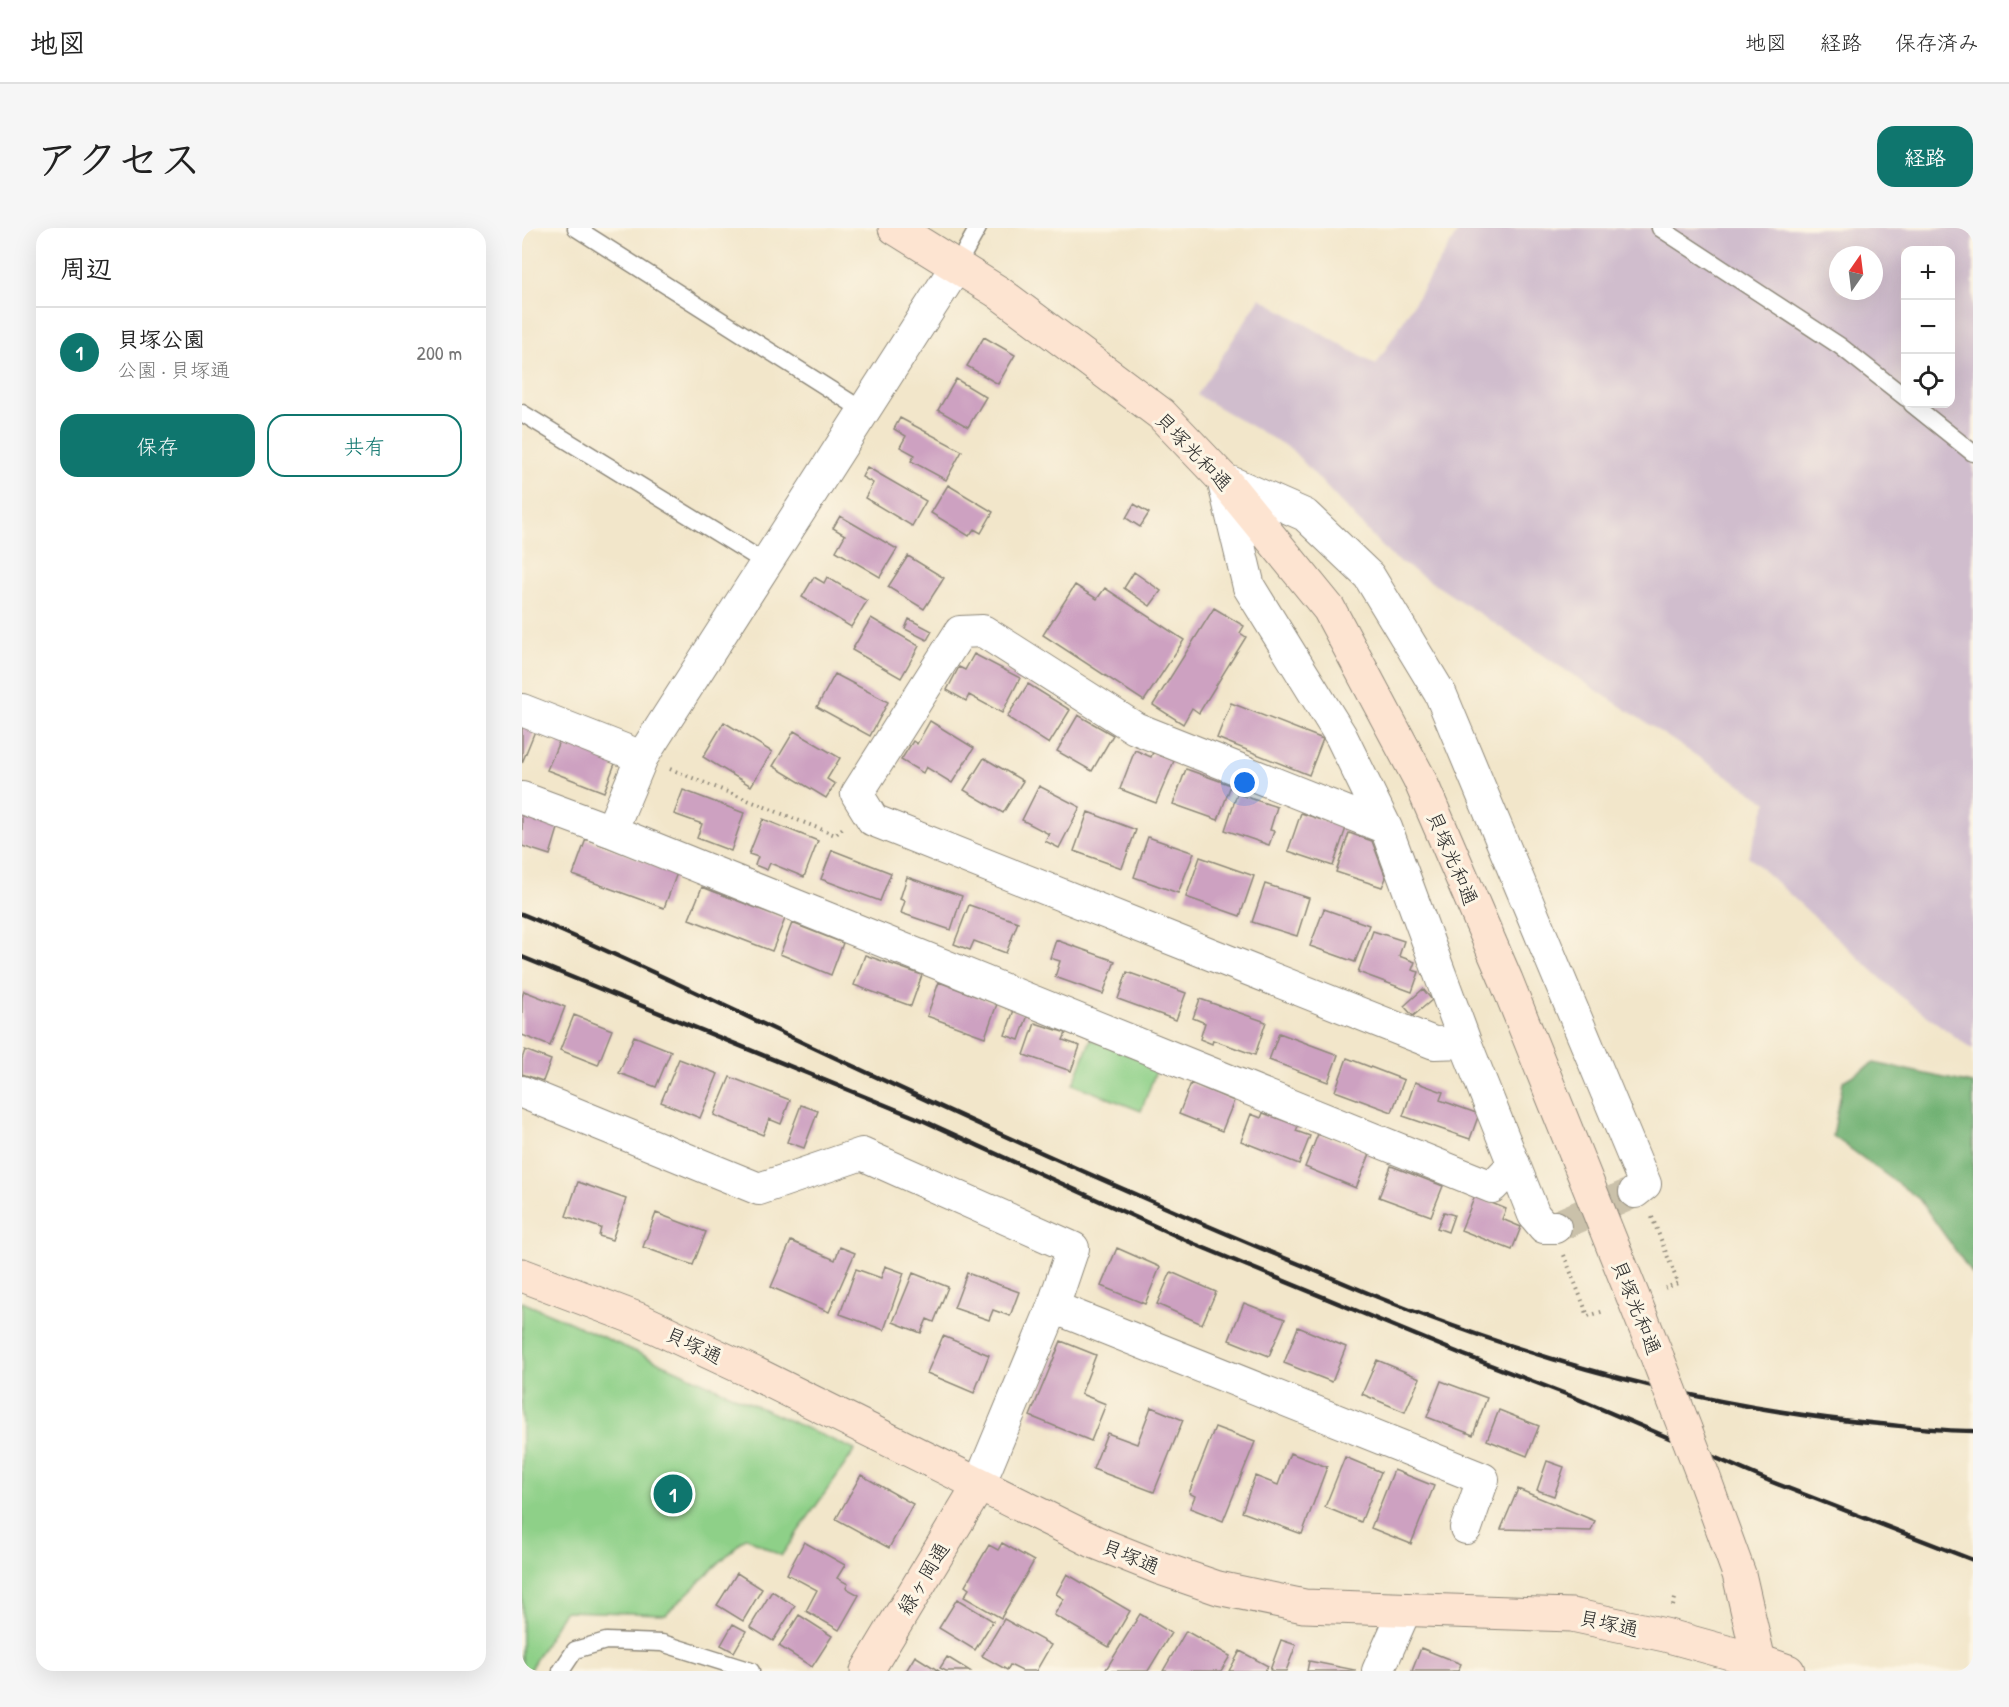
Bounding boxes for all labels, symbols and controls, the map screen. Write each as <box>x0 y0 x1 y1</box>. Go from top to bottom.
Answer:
text: 地図 <box>30 24 86 62</box>
text: 地図 <box>1745 28 1787 57</box>
text: 経路 <box>1820 28 1862 57</box>
text: 保存済み <box>1895 28 1979 57</box>
button: 経路 <box>1877 126 1973 187</box>
text: アクセス <box>36 130 201 187</box>
north arrow <box>1829 246 1883 300</box>
map controls <box>1901 246 1955 408</box>
button: + <box>1901 246 1955 300</box>
text: 周辺 <box>60 251 112 286</box>
button: − <box>1901 300 1955 354</box>
text: 貝塚公園 <box>117 324 205 354</box>
text: 1 <box>76 339 83 366</box>
text: 200 m <box>417 339 462 366</box>
button: locate <box>1901 354 1955 408</box>
text: 公園 · 貝塚通 <box>117 356 230 383</box>
street label: 貝塚光和通 <box>1150 406 1238 496</box>
button: 保存 <box>60 414 255 477</box>
button: 共有 <box>267 414 462 477</box>
your location <box>1230 768 1259 797</box>
street label: 貝塚光和通 <box>1421 807 1485 909</box>
street label: 貝塚光和通 <box>1606 1256 1668 1358</box>
street label: 貝塚通 <box>661 1320 727 1370</box>
pin: 1 <box>654 1472 692 1516</box>
street label: 貝塚通 <box>1098 1532 1164 1580</box>
street label: 緑ヶ岡通 <box>891 1537 955 1619</box>
street label: 貝塚通 <box>1577 1604 1641 1642</box>

